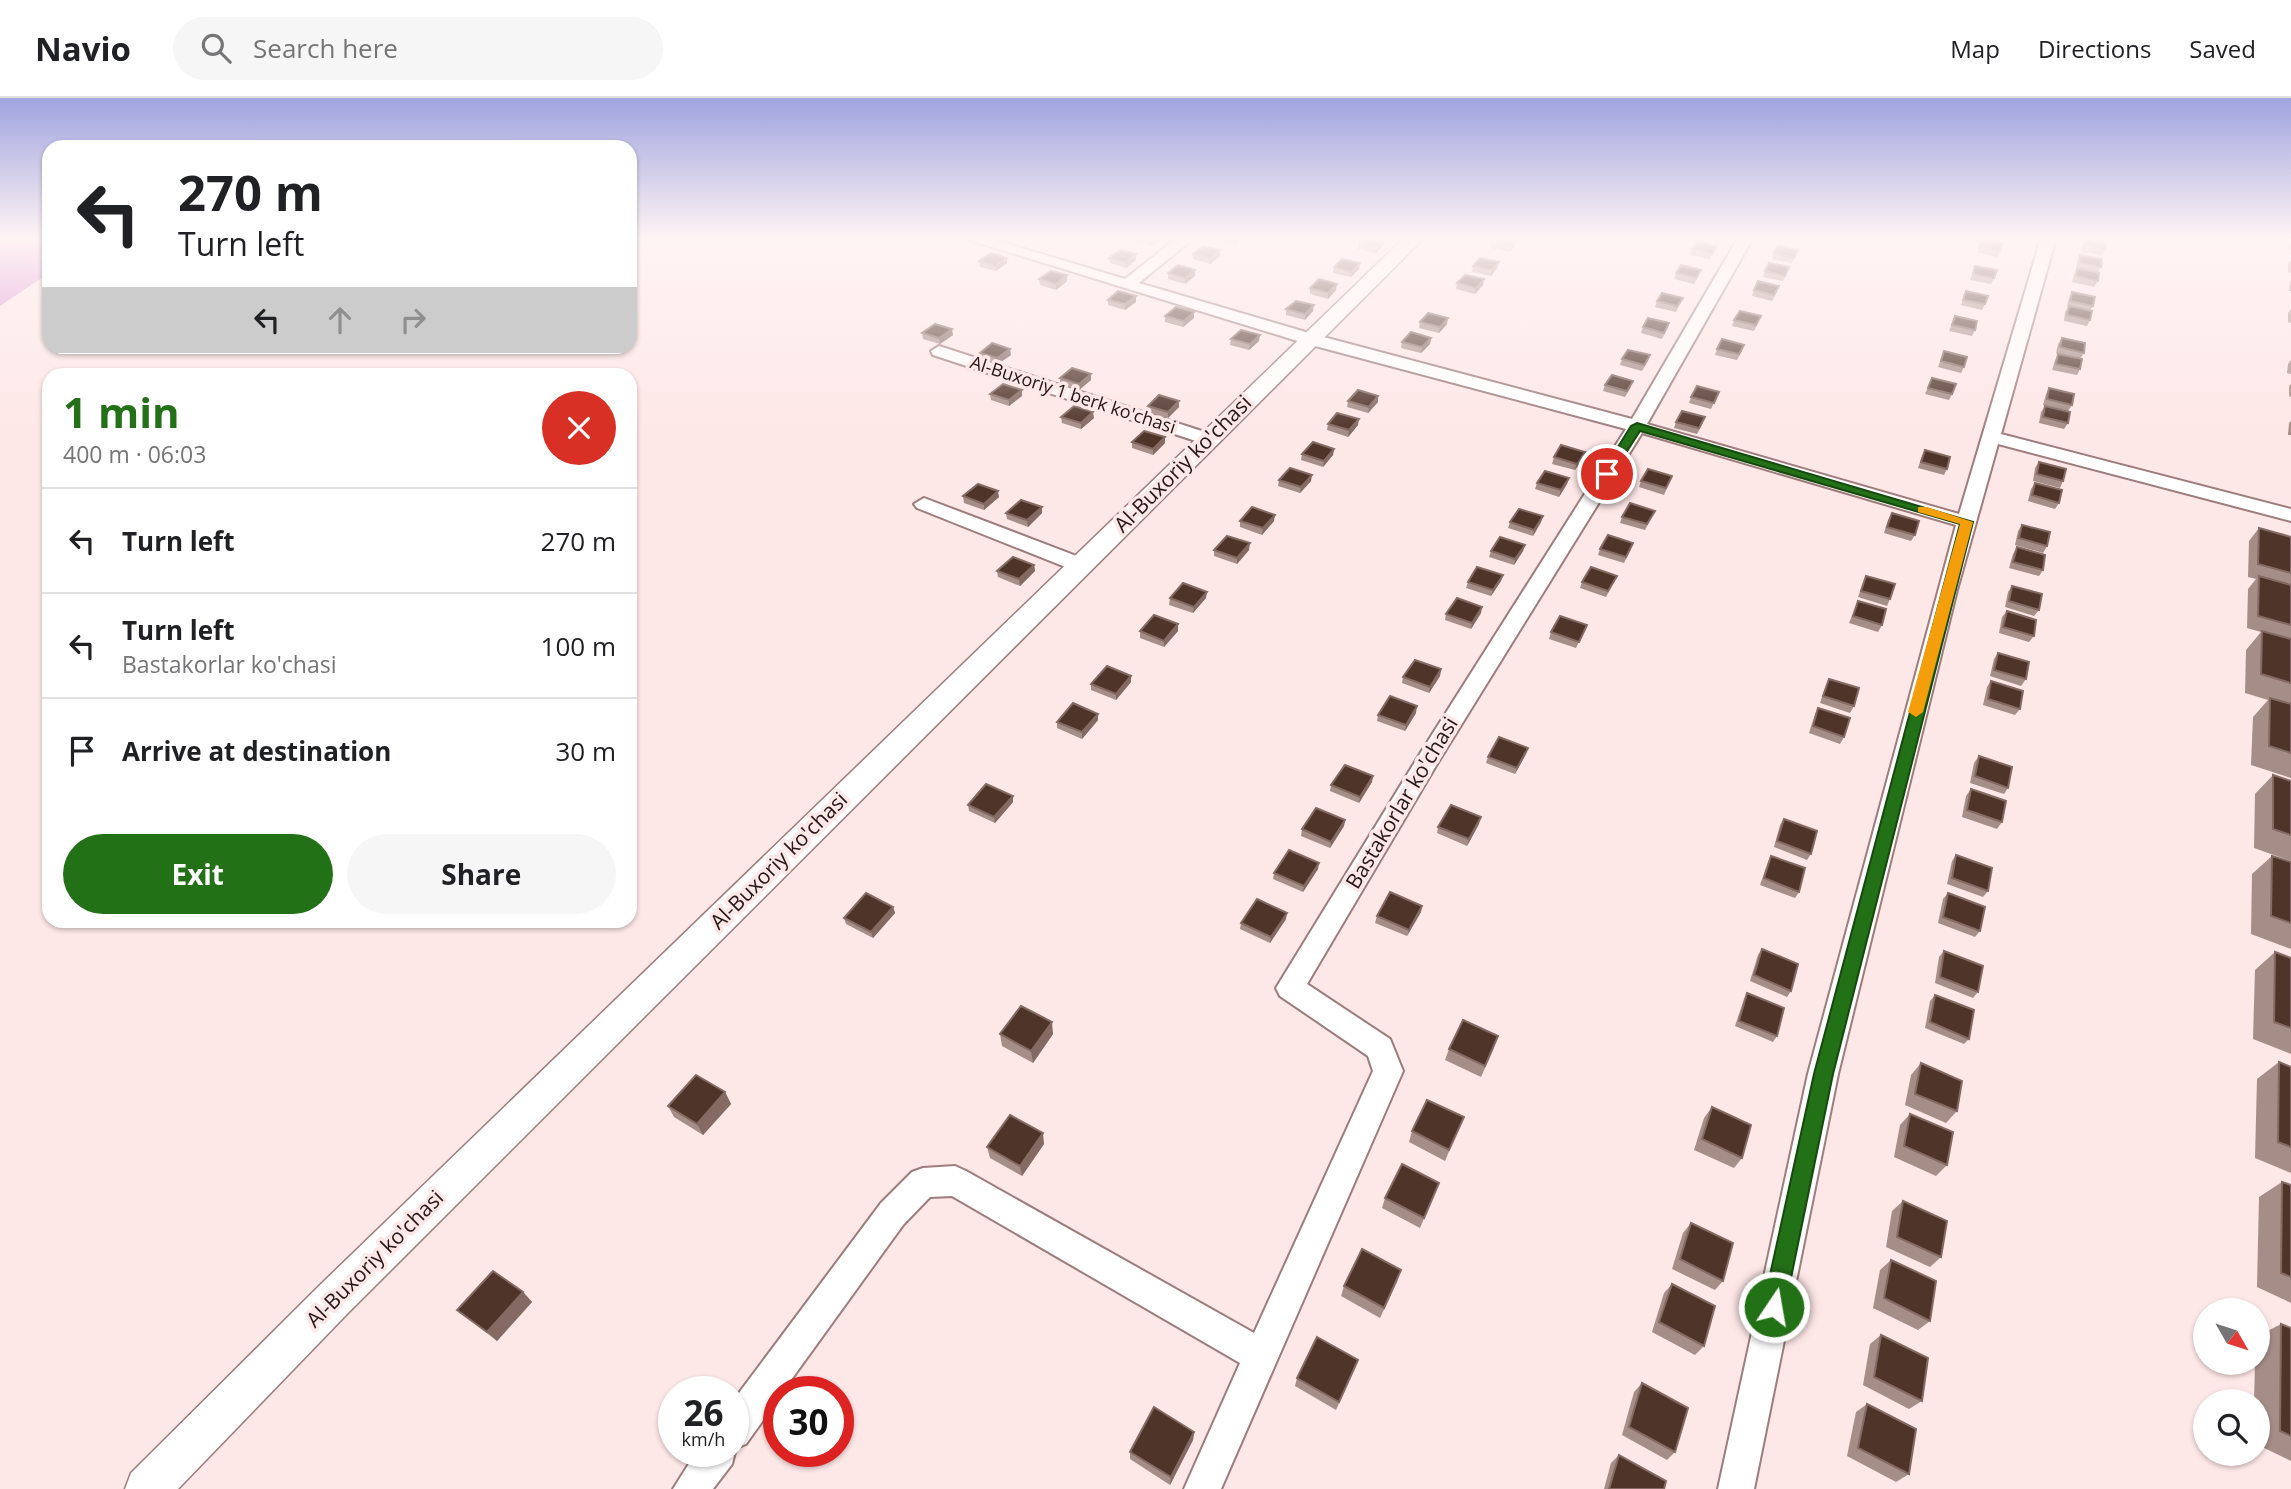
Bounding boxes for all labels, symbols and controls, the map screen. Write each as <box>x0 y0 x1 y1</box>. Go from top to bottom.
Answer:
search box <box>173 17 663 80</box>
text: Navio <box>35 26 131 71</box>
icon: search <box>197 29 235 67</box>
text: Search here <box>253 30 398 66</box>
text: Map <box>1950 32 2000 65</box>
text: Directions <box>2038 32 2151 65</box>
text: Saved <box>2189 32 2256 65</box>
text: 270 m <box>178 159 323 225</box>
icon: left <box>63 168 154 259</box>
text: Turn left <box>178 222 304 265</box>
icon: left <box>248 301 286 339</box>
icon: ahead <box>321 301 359 339</box>
icon: right <box>394 301 432 339</box>
street label: Al-Buxoriy 1 berk ko'chasi <box>967 349 1179 439</box>
text: 1 min <box>63 383 180 440</box>
street label: Al-Buxoriy ko'chasi <box>1108 389 1257 538</box>
button: close <box>542 391 616 465</box>
text: 400 m · 06:03 <box>63 438 206 470</box>
pin <box>1577 444 1637 504</box>
icon: arrive <box>1588 455 1626 493</box>
icon: left <box>63 522 101 560</box>
text: Turn left <box>122 523 234 559</box>
text: 270 m <box>541 523 616 559</box>
text: Turn left <box>122 612 234 648</box>
icon: left <box>63 627 101 665</box>
text: 100 m <box>541 628 616 664</box>
text: Bastakorlar ko'chasi <box>122 648 337 680</box>
street label: Bastakorlar ko'chasi <box>1339 711 1464 894</box>
icon: arrive <box>63 732 101 770</box>
text: Arrive at destination <box>122 733 391 769</box>
text: 30 m <box>555 733 616 769</box>
street label: Al-Buxoriy ko'chasi <box>704 786 853 935</box>
button: Exit <box>63 834 333 914</box>
button: Share <box>347 834 616 914</box>
street label: Al-Buxoriy ko'chasi <box>300 1184 449 1333</box>
position arrow <box>1737 1270 1811 1344</box>
north arrow <box>2193 1298 2270 1376</box>
map controls <box>2193 1298 2270 1466</box>
speed limit sign: 30 <box>763 1376 854 1467</box>
text: 26 <box>683 1389 724 1436</box>
button: search <box>2193 1389 2270 1466</box>
text: km/h <box>682 1427 725 1451</box>

